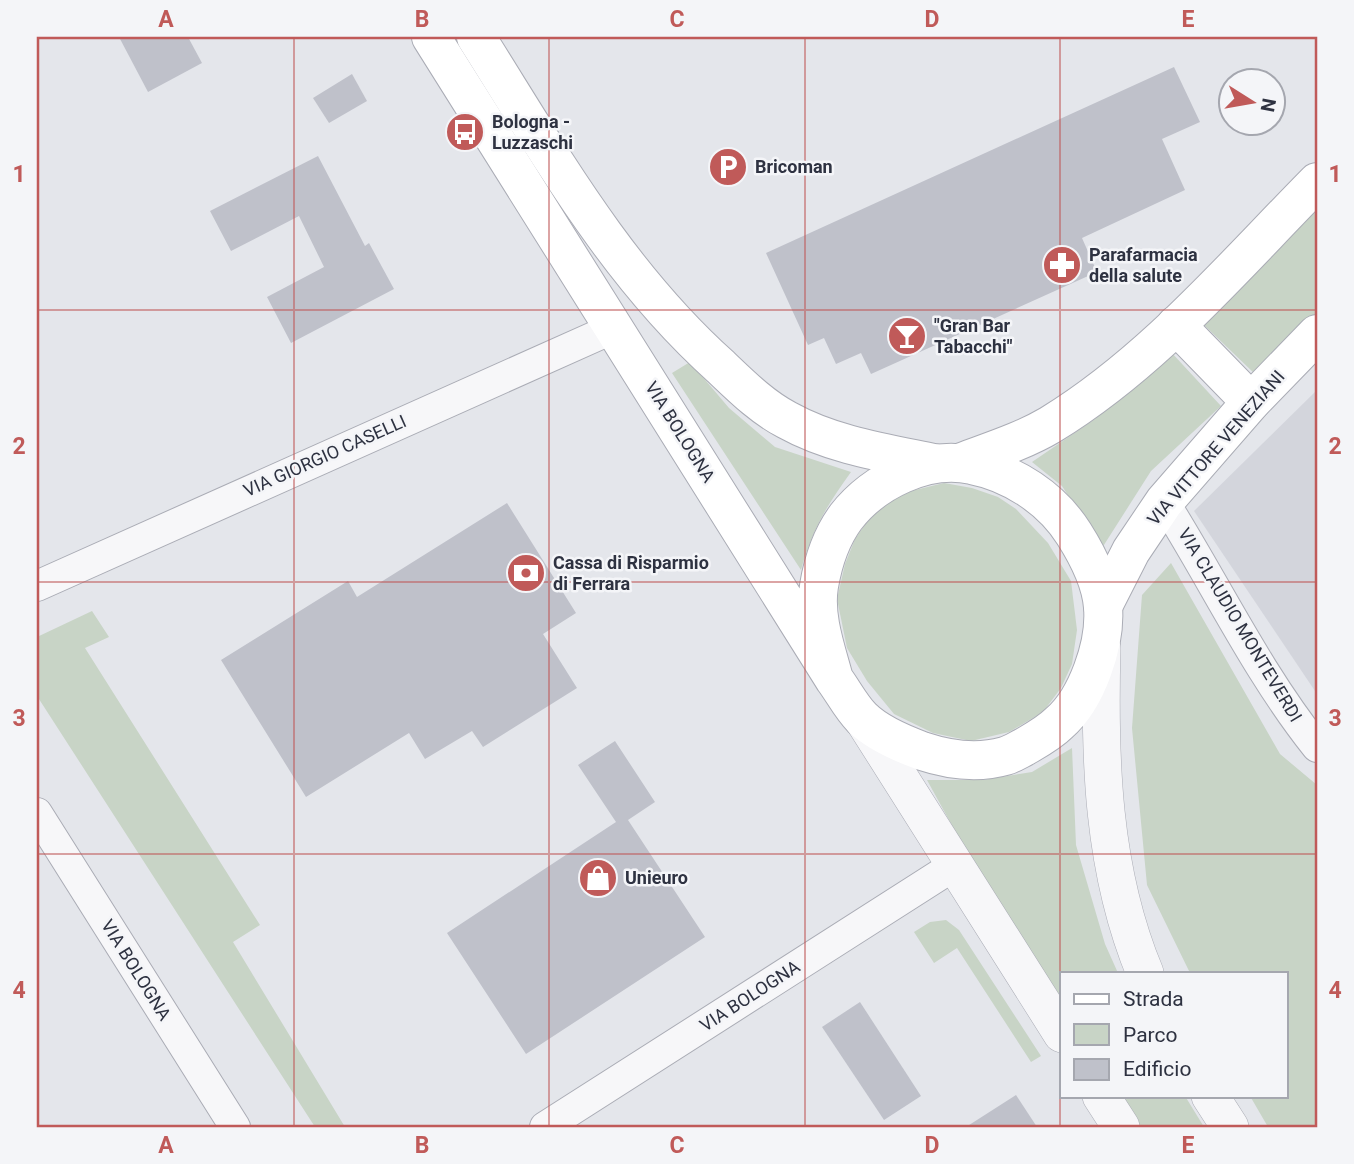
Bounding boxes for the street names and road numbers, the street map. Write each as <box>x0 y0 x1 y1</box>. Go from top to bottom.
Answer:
street label: VIA VITTORE VENEZIANI <box>1143 366 1289 529</box>
street label: VIA BOLOGNA <box>641 377 720 486</box>
street label: VIA GIORGIO CASELLI <box>240 410 409 501</box>
street label: VIA CLAUDIO MONTEVERDI <box>1174 524 1307 725</box>
street label: VIA BOLOGNA <box>97 915 176 1024</box>
street label: VIA BOLOGNA <box>696 955 804 1036</box>

